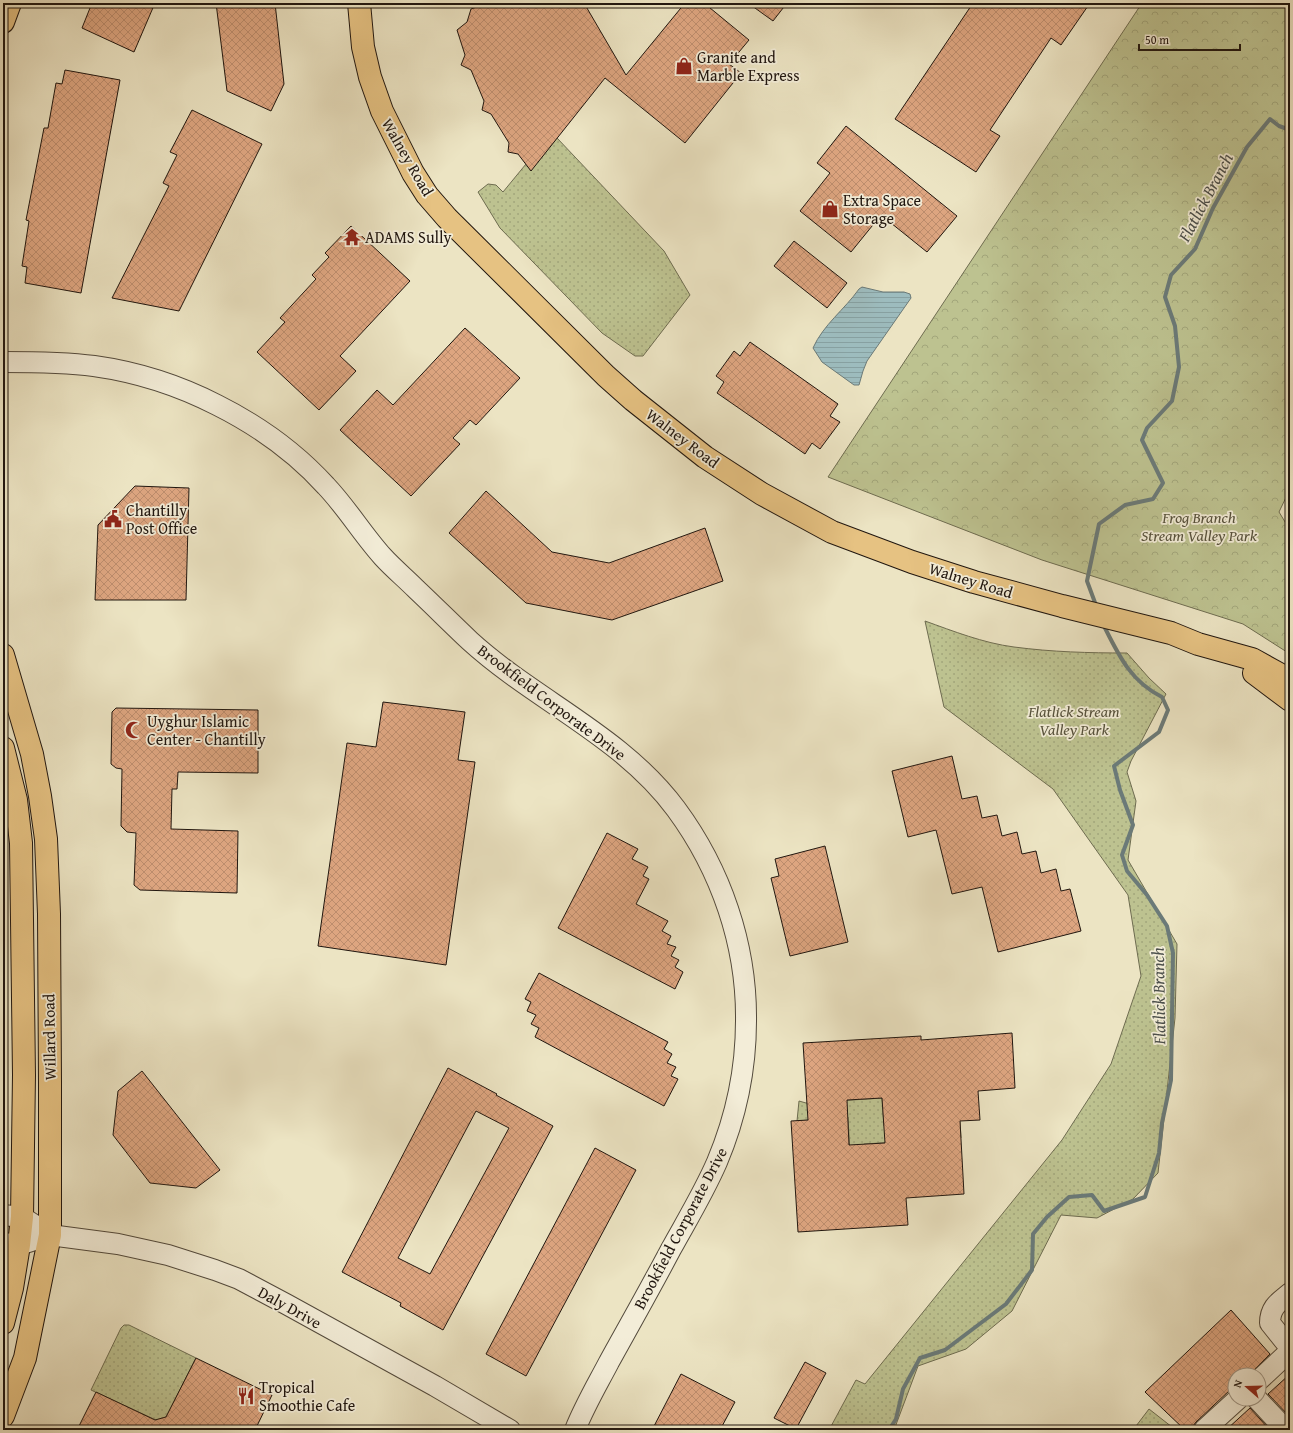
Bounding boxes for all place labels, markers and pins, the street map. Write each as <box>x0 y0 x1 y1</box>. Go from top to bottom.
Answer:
place label: Granite and Marble Express <box>697 45 800 87</box>
shop icon: Granite and Marble Express <box>674 56 694 76</box>
place label: Extra Space Storage <box>843 188 921 230</box>
shop icon: Extra Space Storage <box>820 199 840 219</box>
place label: ADAMS Sully <box>365 225 452 249</box>
temple icon: ADAMS Sully <box>342 227 362 247</box>
place label: Chantilly Post Office <box>126 498 197 540</box>
public building icon: Chantilly Post Office <box>103 509 123 529</box>
place label: Uyghur Islamic Center - Chantilly <box>147 709 266 751</box>
mosque icon: Uyghur Islamic Center - Chantilly <box>124 720 144 740</box>
place label: Tropical Smoothie Cafe <box>259 1375 355 1417</box>
restaurant icon: Tropical Smoothie Cafe <box>236 1386 256 1406</box>

